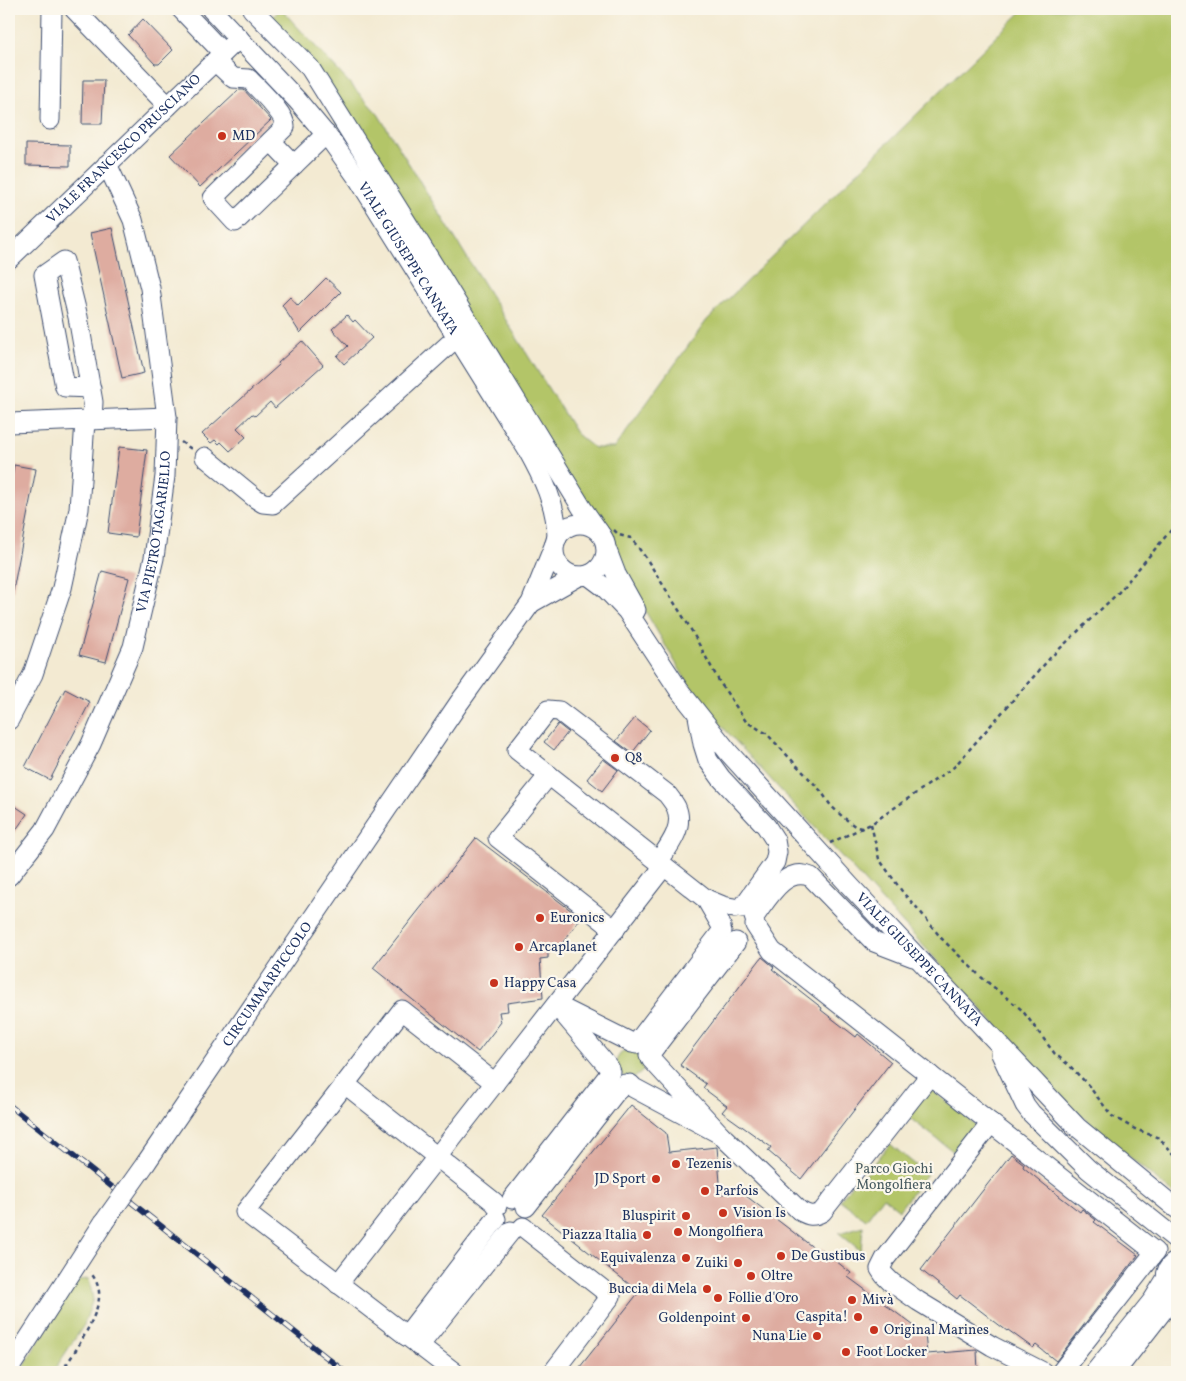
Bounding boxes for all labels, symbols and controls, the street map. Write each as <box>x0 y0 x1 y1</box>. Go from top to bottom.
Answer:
street label: VIALE FRANCESCO PRUSCIANO <box>42 70 205 228</box>
place label: MD <box>232 127 255 146</box>
marker: MD <box>216 130 228 142</box>
street label: VIALE GIUSEPPE CANNATA <box>353 178 463 339</box>
street label: VIA PIETRO TAGARIELLO <box>132 451 175 615</box>
place label: Q8 <box>625 749 642 768</box>
marker: Q8 <box>609 752 621 764</box>
street label: VIALE GIUSEPPE CANNATA <box>852 889 987 1031</box>
place label: Euronics <box>550 909 604 928</box>
marker: Euronics <box>534 912 546 924</box>
street label: CIRCUMMARPICCOLO <box>218 918 317 1051</box>
place label: Arcaplanet <box>529 938 597 957</box>
marker: Arcaplanet <box>513 941 525 953</box>
place label: Happy Casa <box>504 974 576 993</box>
marker: Happy Casa <box>488 977 500 989</box>
place label: Tezenis <box>686 1155 732 1174</box>
marker: Tezenis <box>670 1158 682 1170</box>
park label: Parco Giochi Mongolfiera <box>855 1160 933 1195</box>
place label: JD Sport <box>594 1170 646 1189</box>
marker: JD Sport <box>650 1173 662 1185</box>
place label: Parfois <box>715 1182 758 1201</box>
marker: Parfois <box>699 1185 711 1197</box>
place label: Vision Is <box>733 1204 786 1223</box>
place label: Bluspirit <box>622 1207 676 1226</box>
marker: Vision Is <box>717 1207 729 1219</box>
marker: Bluspirit <box>680 1210 692 1222</box>
place label: Mongolfiera <box>688 1223 763 1242</box>
place label: Piazza Italia <box>562 1226 637 1245</box>
marker: Mongolfiera <box>672 1226 684 1238</box>
marker: Piazza Italia <box>641 1229 653 1241</box>
place label: De Gustibus <box>791 1247 865 1266</box>
place label: Equivalenza <box>600 1249 676 1268</box>
marker: De Gustibus <box>775 1250 787 1262</box>
marker: Equivalenza <box>680 1252 692 1264</box>
place label: Zuiki <box>695 1254 728 1273</box>
marker: Zuiki <box>732 1257 744 1269</box>
place label: Oltre <box>761 1267 793 1286</box>
marker: Oltre <box>745 1270 757 1282</box>
place label: Buccia di Mela <box>608 1280 697 1299</box>
marker: Buccia di Mela <box>701 1283 713 1295</box>
place label: Follie d'Oro <box>728 1289 799 1308</box>
place label: Mivà <box>862 1291 894 1310</box>
marker: Follie d'Oro <box>712 1292 724 1304</box>
marker: Mivà <box>846 1294 858 1306</box>
place label: Caspita! <box>796 1308 848 1327</box>
place label: Goldenpoint <box>658 1309 736 1328</box>
marker: Caspita! <box>852 1311 864 1323</box>
marker: Goldenpoint <box>740 1312 752 1324</box>
place label: Original Marines <box>884 1321 989 1340</box>
marker: Original Marines <box>868 1324 880 1336</box>
place label: Nuna Lie <box>752 1327 807 1346</box>
marker: Nuna Lie <box>811 1330 823 1342</box>
place label: Foot Locker <box>856 1343 927 1362</box>
marker: Foot Locker <box>840 1346 852 1358</box>

